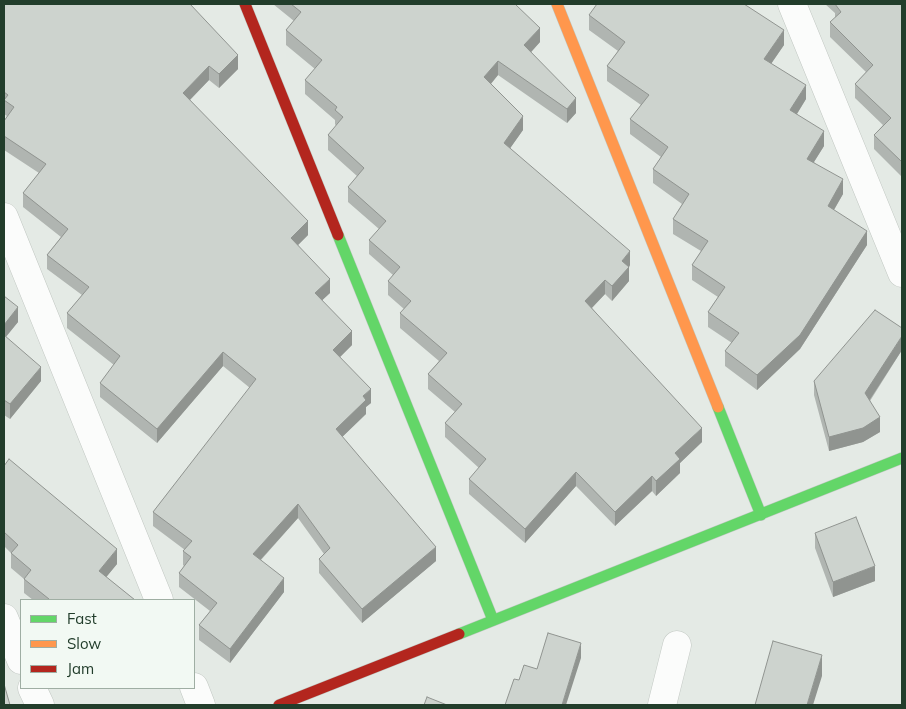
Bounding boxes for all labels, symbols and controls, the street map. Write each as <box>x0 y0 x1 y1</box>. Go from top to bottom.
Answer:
legend <box>20 599 195 689</box>
text: Fast <box>67 609 97 628</box>
text: Slow <box>67 634 101 653</box>
text: Jam <box>67 659 94 678</box>

